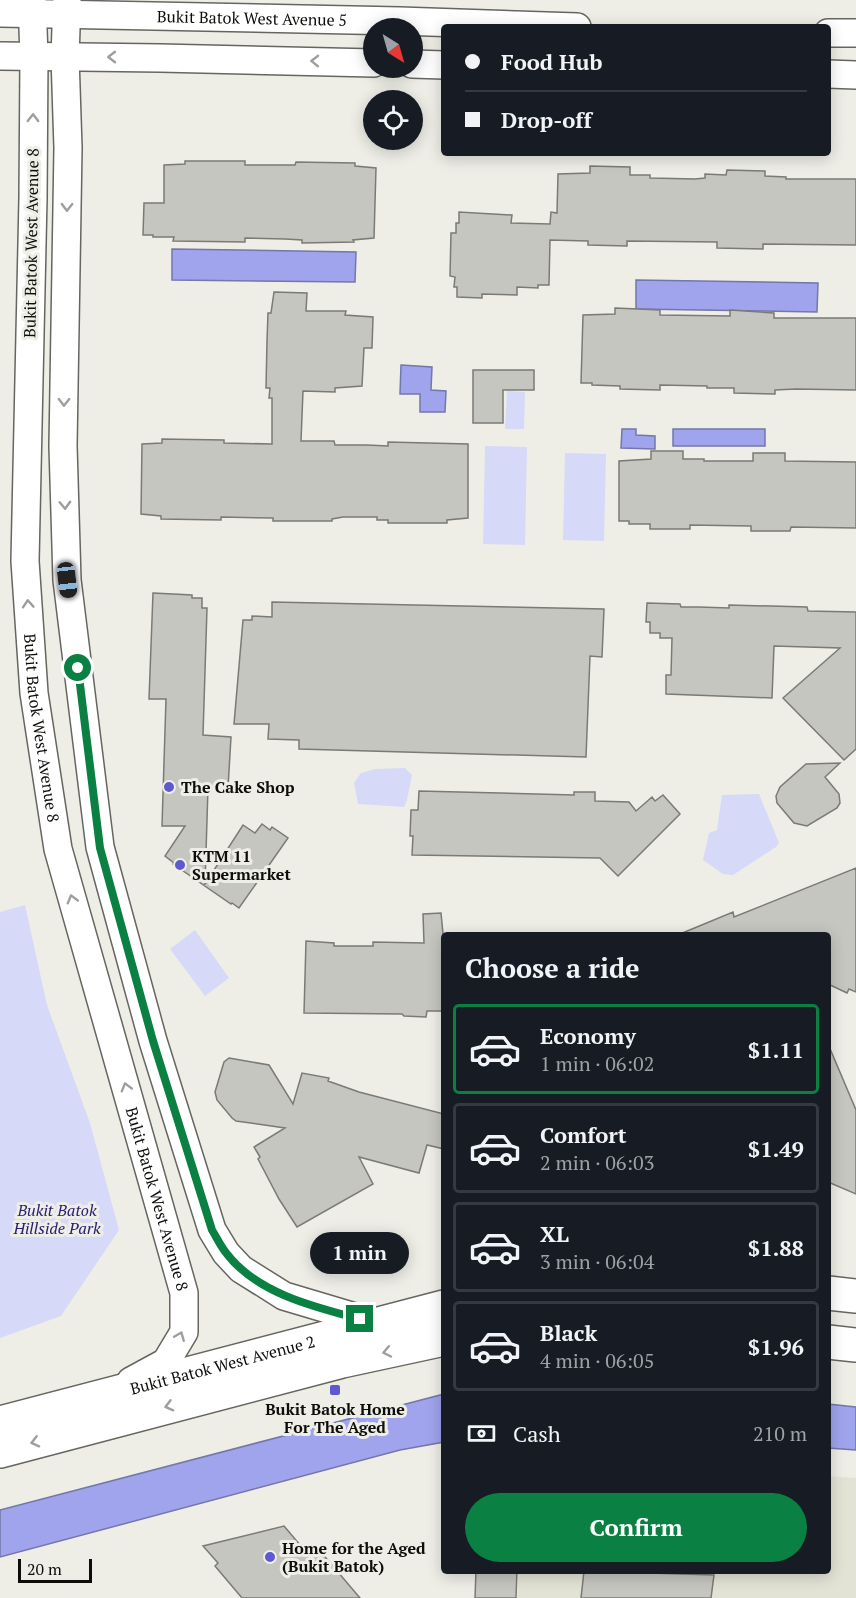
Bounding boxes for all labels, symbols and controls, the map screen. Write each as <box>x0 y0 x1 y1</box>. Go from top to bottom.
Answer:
street label: Bukit Batok West Avenue 5 <box>157 5 347 31</box>
north arrow <box>363 18 423 78</box>
map controls <box>363 18 423 150</box>
text: Food Hub <box>501 47 602 76</box>
one-way arrow <box>108 51 117 63</box>
one-way arrow <box>311 55 320 68</box>
button: locate <box>363 90 423 150</box>
text: Drop-off <box>501 105 592 134</box>
one-way arrow <box>27 114 40 123</box>
street label: Bukit Batok West Avenue 8 <box>18 148 44 338</box>
one-way arrow <box>61 202 73 211</box>
one-way arrow <box>57 397 70 406</box>
one-way arrow <box>58 500 71 509</box>
car <box>56 561 78 599</box>
one-way arrow <box>22 599 35 608</box>
street label: Bukit Batok West Avenue 8 <box>19 633 65 824</box>
route start <box>64 654 91 681</box>
place label: The Cake Shop <box>181 776 295 798</box>
marker: The Cake Shop <box>162 780 176 794</box>
place label: KTM 11 Supermarket <box>192 845 291 885</box>
marker: KTM 11 Supermarket <box>173 858 187 872</box>
one-way arrow <box>67 895 79 905</box>
text: Choose a ride <box>465 950 640 986</box>
text: Economy <box>540 1021 636 1050</box>
icon: car <box>468 1022 522 1076</box>
text: $1.11 <box>748 1035 804 1064</box>
text: 1 min · 06:02 <box>540 1050 654 1077</box>
one-way arrow <box>121 1082 133 1093</box>
street label: Bukit Batok West Avenue 8 <box>121 1104 194 1293</box>
text: Comfort <box>540 1120 626 1149</box>
icon: car <box>468 1121 522 1175</box>
text: $1.49 <box>748 1134 804 1163</box>
text: 2 min · 06:03 <box>540 1149 654 1176</box>
park label: Bukit Batok Hillside Park <box>12 1199 101 1239</box>
text: XL <box>540 1219 569 1248</box>
icon: car <box>468 1220 522 1274</box>
callout: 1 min <box>310 1232 410 1274</box>
text: $1.88 <box>748 1233 804 1262</box>
text: 1 min <box>332 1239 387 1266</box>
text: 3 min · 06:04 <box>540 1248 654 1275</box>
route end <box>346 1305 373 1332</box>
text: Black <box>540 1318 597 1347</box>
icon: car <box>468 1319 522 1373</box>
street label: Bukit Batok West Avenue 2 <box>128 1330 317 1400</box>
one-way arrow <box>173 1331 185 1342</box>
text: $1.96 <box>748 1332 804 1361</box>
one-way arrow <box>382 1345 392 1358</box>
text: 4 min · 06:05 <box>540 1347 654 1374</box>
marker: Bukit Batok Home For The Aged <box>328 1383 342 1397</box>
place label: Bukit Batok Home For The Aged <box>265 1398 405 1438</box>
one-way arrow <box>164 1399 174 1412</box>
icon: cash <box>465 1417 498 1450</box>
text: Cash <box>513 1419 561 1448</box>
text: 210 m <box>753 1420 807 1447</box>
one-way arrow <box>30 1434 40 1447</box>
button: Confirm <box>465 1493 807 1562</box>
place label: Home for the Aged (Bukit Batok) <box>282 1537 426 1577</box>
marker: Home for the Aged (Bukit Batok) <box>263 1550 277 1564</box>
scale bar <box>18 1556 92 1584</box>
text: 20 m <box>27 1558 62 1580</box>

